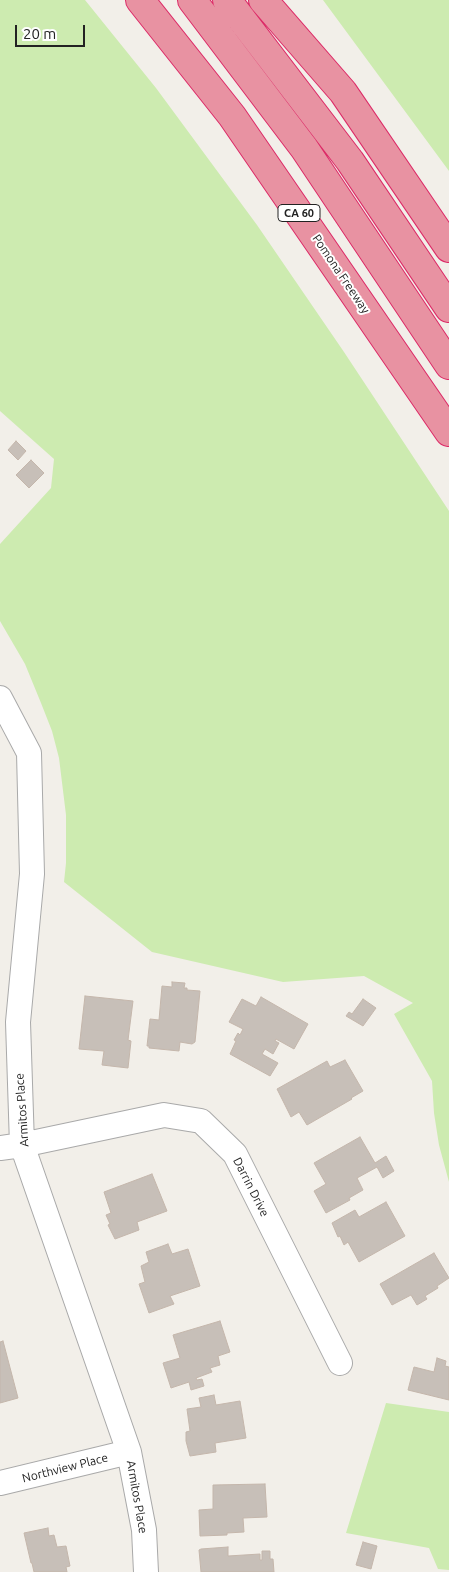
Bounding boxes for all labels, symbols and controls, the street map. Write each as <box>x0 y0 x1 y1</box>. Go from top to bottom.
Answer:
scale bar <box>18 15 88 47</box>
text: 20 m <box>23 25 56 42</box>
road number: CA 60 <box>278 204 320 222</box>
street label: Pomona Freeway <box>309 232 373 316</box>
street label: Armitos Place <box>12 1073 32 1147</box>
street label: Darrin Drive <box>230 1155 272 1219</box>
street label: Northview Place <box>21 1450 109 1486</box>
street label: Armitos Place <box>123 1459 151 1535</box>

